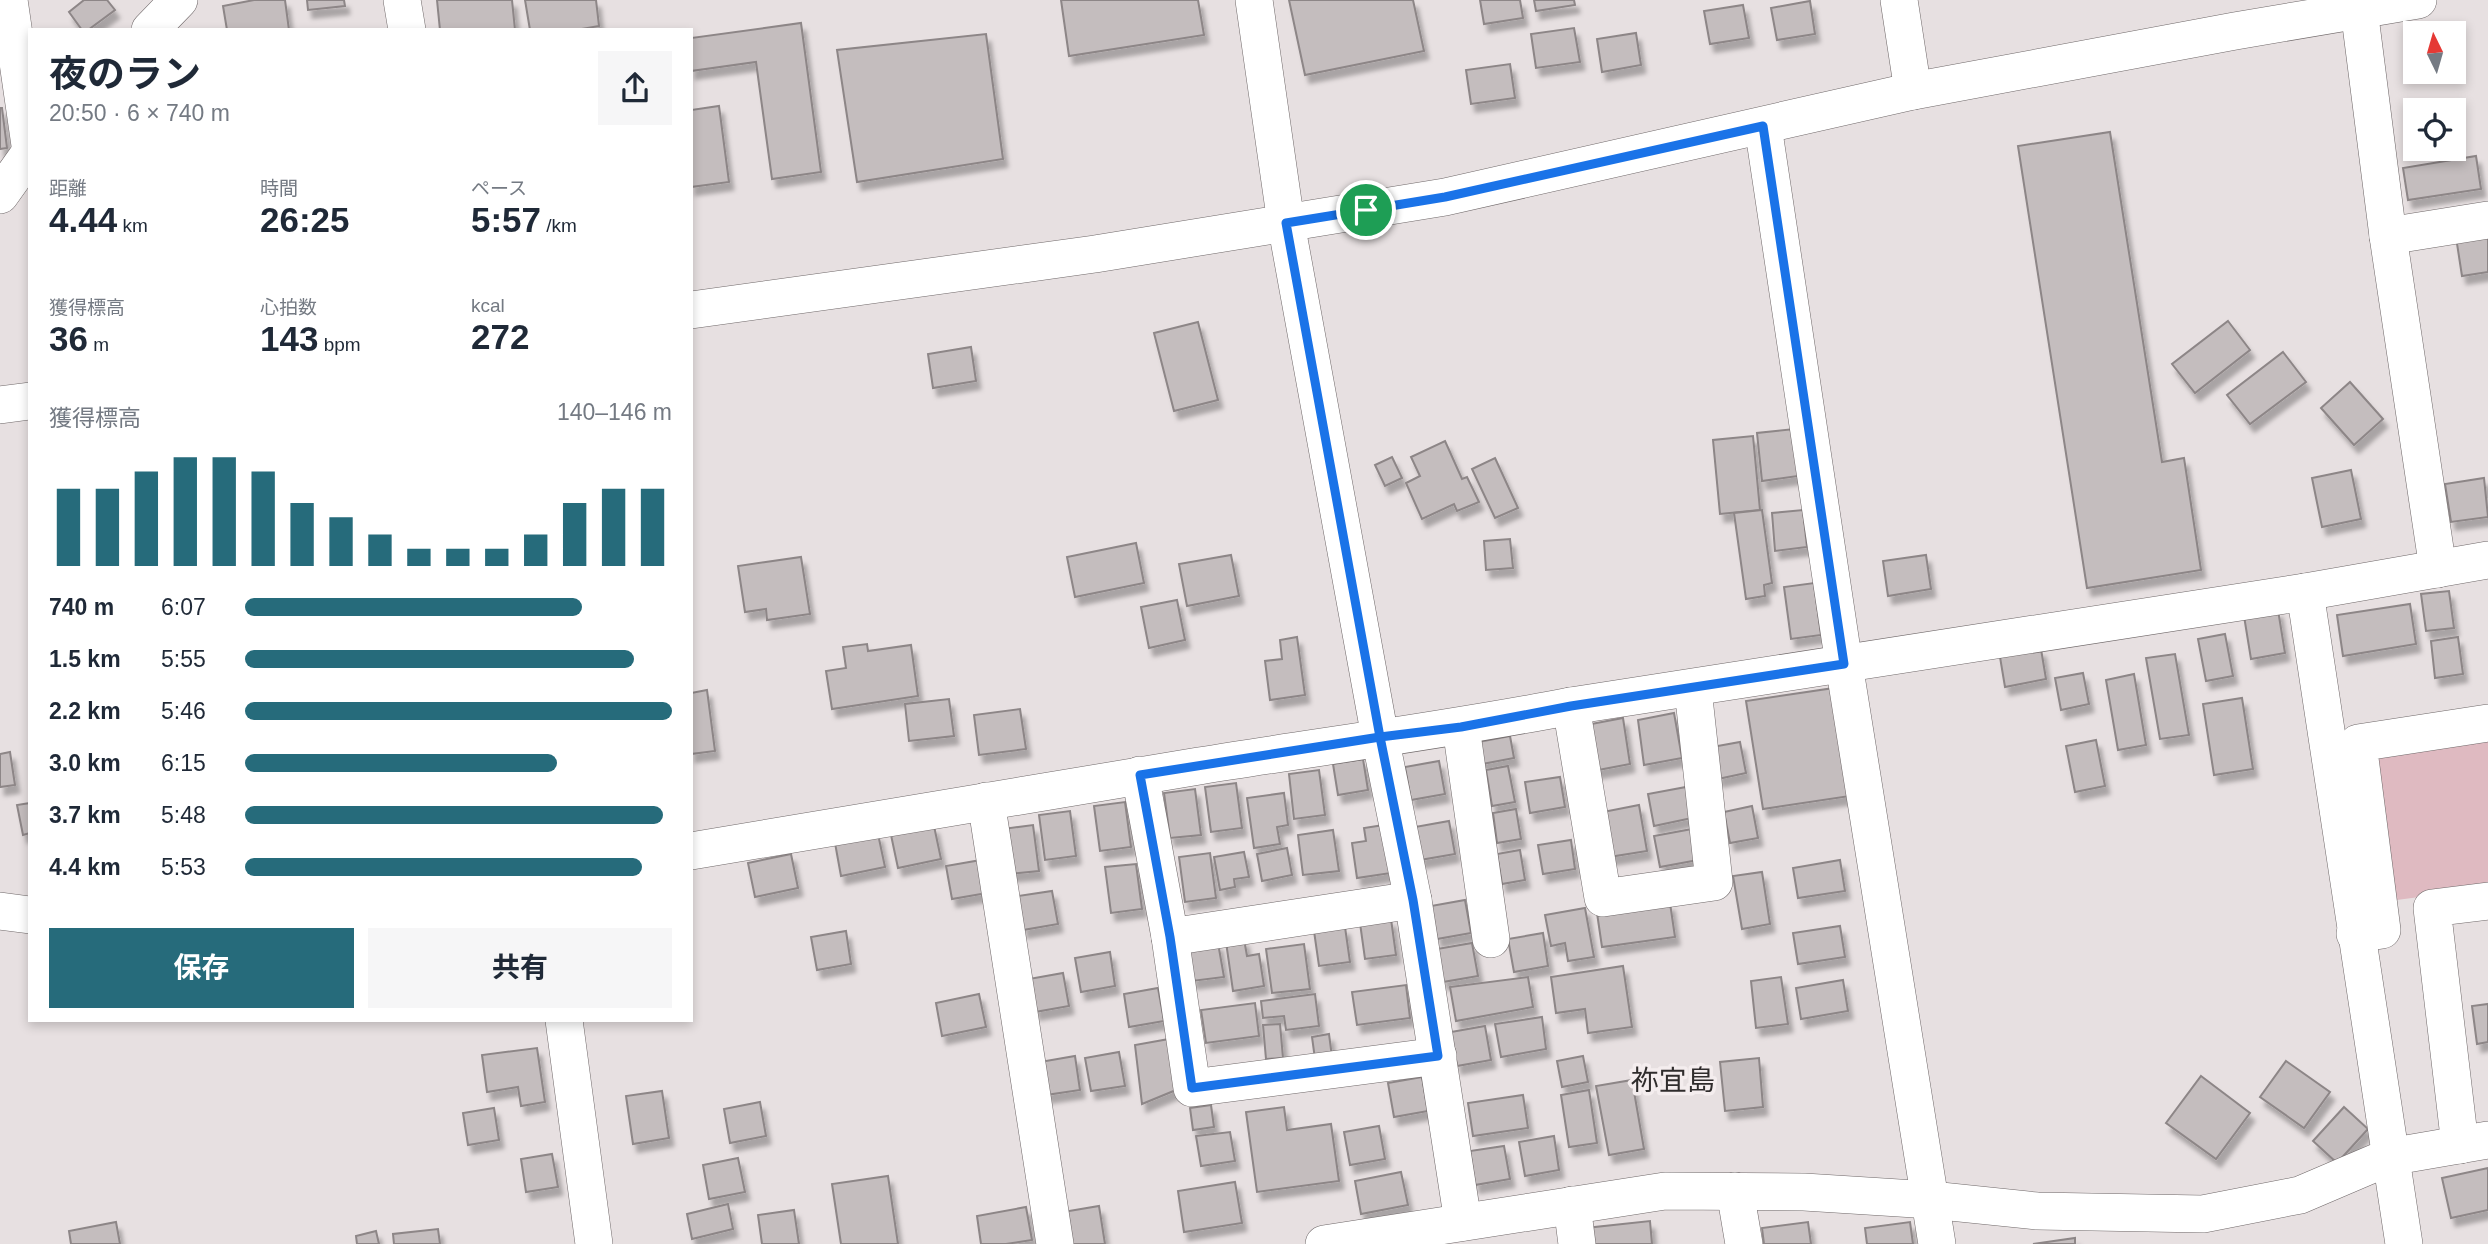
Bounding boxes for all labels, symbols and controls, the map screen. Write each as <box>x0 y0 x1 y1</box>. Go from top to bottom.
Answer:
north arrow <box>2403 21 2466 84</box>
map controls <box>2403 21 2466 161</box>
button: share <box>598 51 672 125</box>
text: 夜のラン <box>49 53 201 95</box>
button: locate <box>2403 98 2466 161</box>
text: 20:50 · 6 × 740 m <box>49 100 230 126</box>
text: 距離 <box>49 178 87 199</box>
text: 時間 <box>260 178 298 199</box>
text: ペース <box>471 178 527 199</box>
pin <box>1336 180 1396 240</box>
icon: arrive <box>1347 191 1385 229</box>
text: 4.44 <box>49 200 117 239</box>
text: 26:25 <box>260 200 350 239</box>
text: 5:57 <box>471 200 541 239</box>
text: km <box>117 215 148 236</box>
text: /km <box>541 215 577 236</box>
text: kcal <box>471 295 505 316</box>
text: 獲得標高 <box>49 297 125 318</box>
text: 心拍数 <box>260 297 317 318</box>
text: 272 <box>471 317 529 356</box>
text: 36 <box>49 319 88 358</box>
text: 143 <box>260 319 318 358</box>
text: m <box>88 334 109 355</box>
text: bpm <box>318 334 361 355</box>
text: 140–146 m <box>557 399 672 425</box>
text: 獲得標高 <box>49 405 141 431</box>
text: 740 m <box>49 594 114 620</box>
text: 6:07 <box>161 594 206 620</box>
text: 1.5 km <box>49 646 121 672</box>
text: 5:55 <box>161 646 206 672</box>
text: 2.2 km <box>49 698 121 724</box>
text: 5:46 <box>161 698 206 724</box>
text: 3.0 km <box>49 750 121 776</box>
text: 6:15 <box>161 750 206 776</box>
text: 3.7 km <box>49 802 121 828</box>
text: 5:48 <box>161 802 206 828</box>
text: 4.4 km <box>49 854 121 880</box>
text: 5:53 <box>161 854 206 880</box>
button: 保存 <box>49 928 354 1008</box>
button: 共有 <box>368 928 672 1008</box>
district label: 祢宜島 <box>1631 1065 1715 1096</box>

